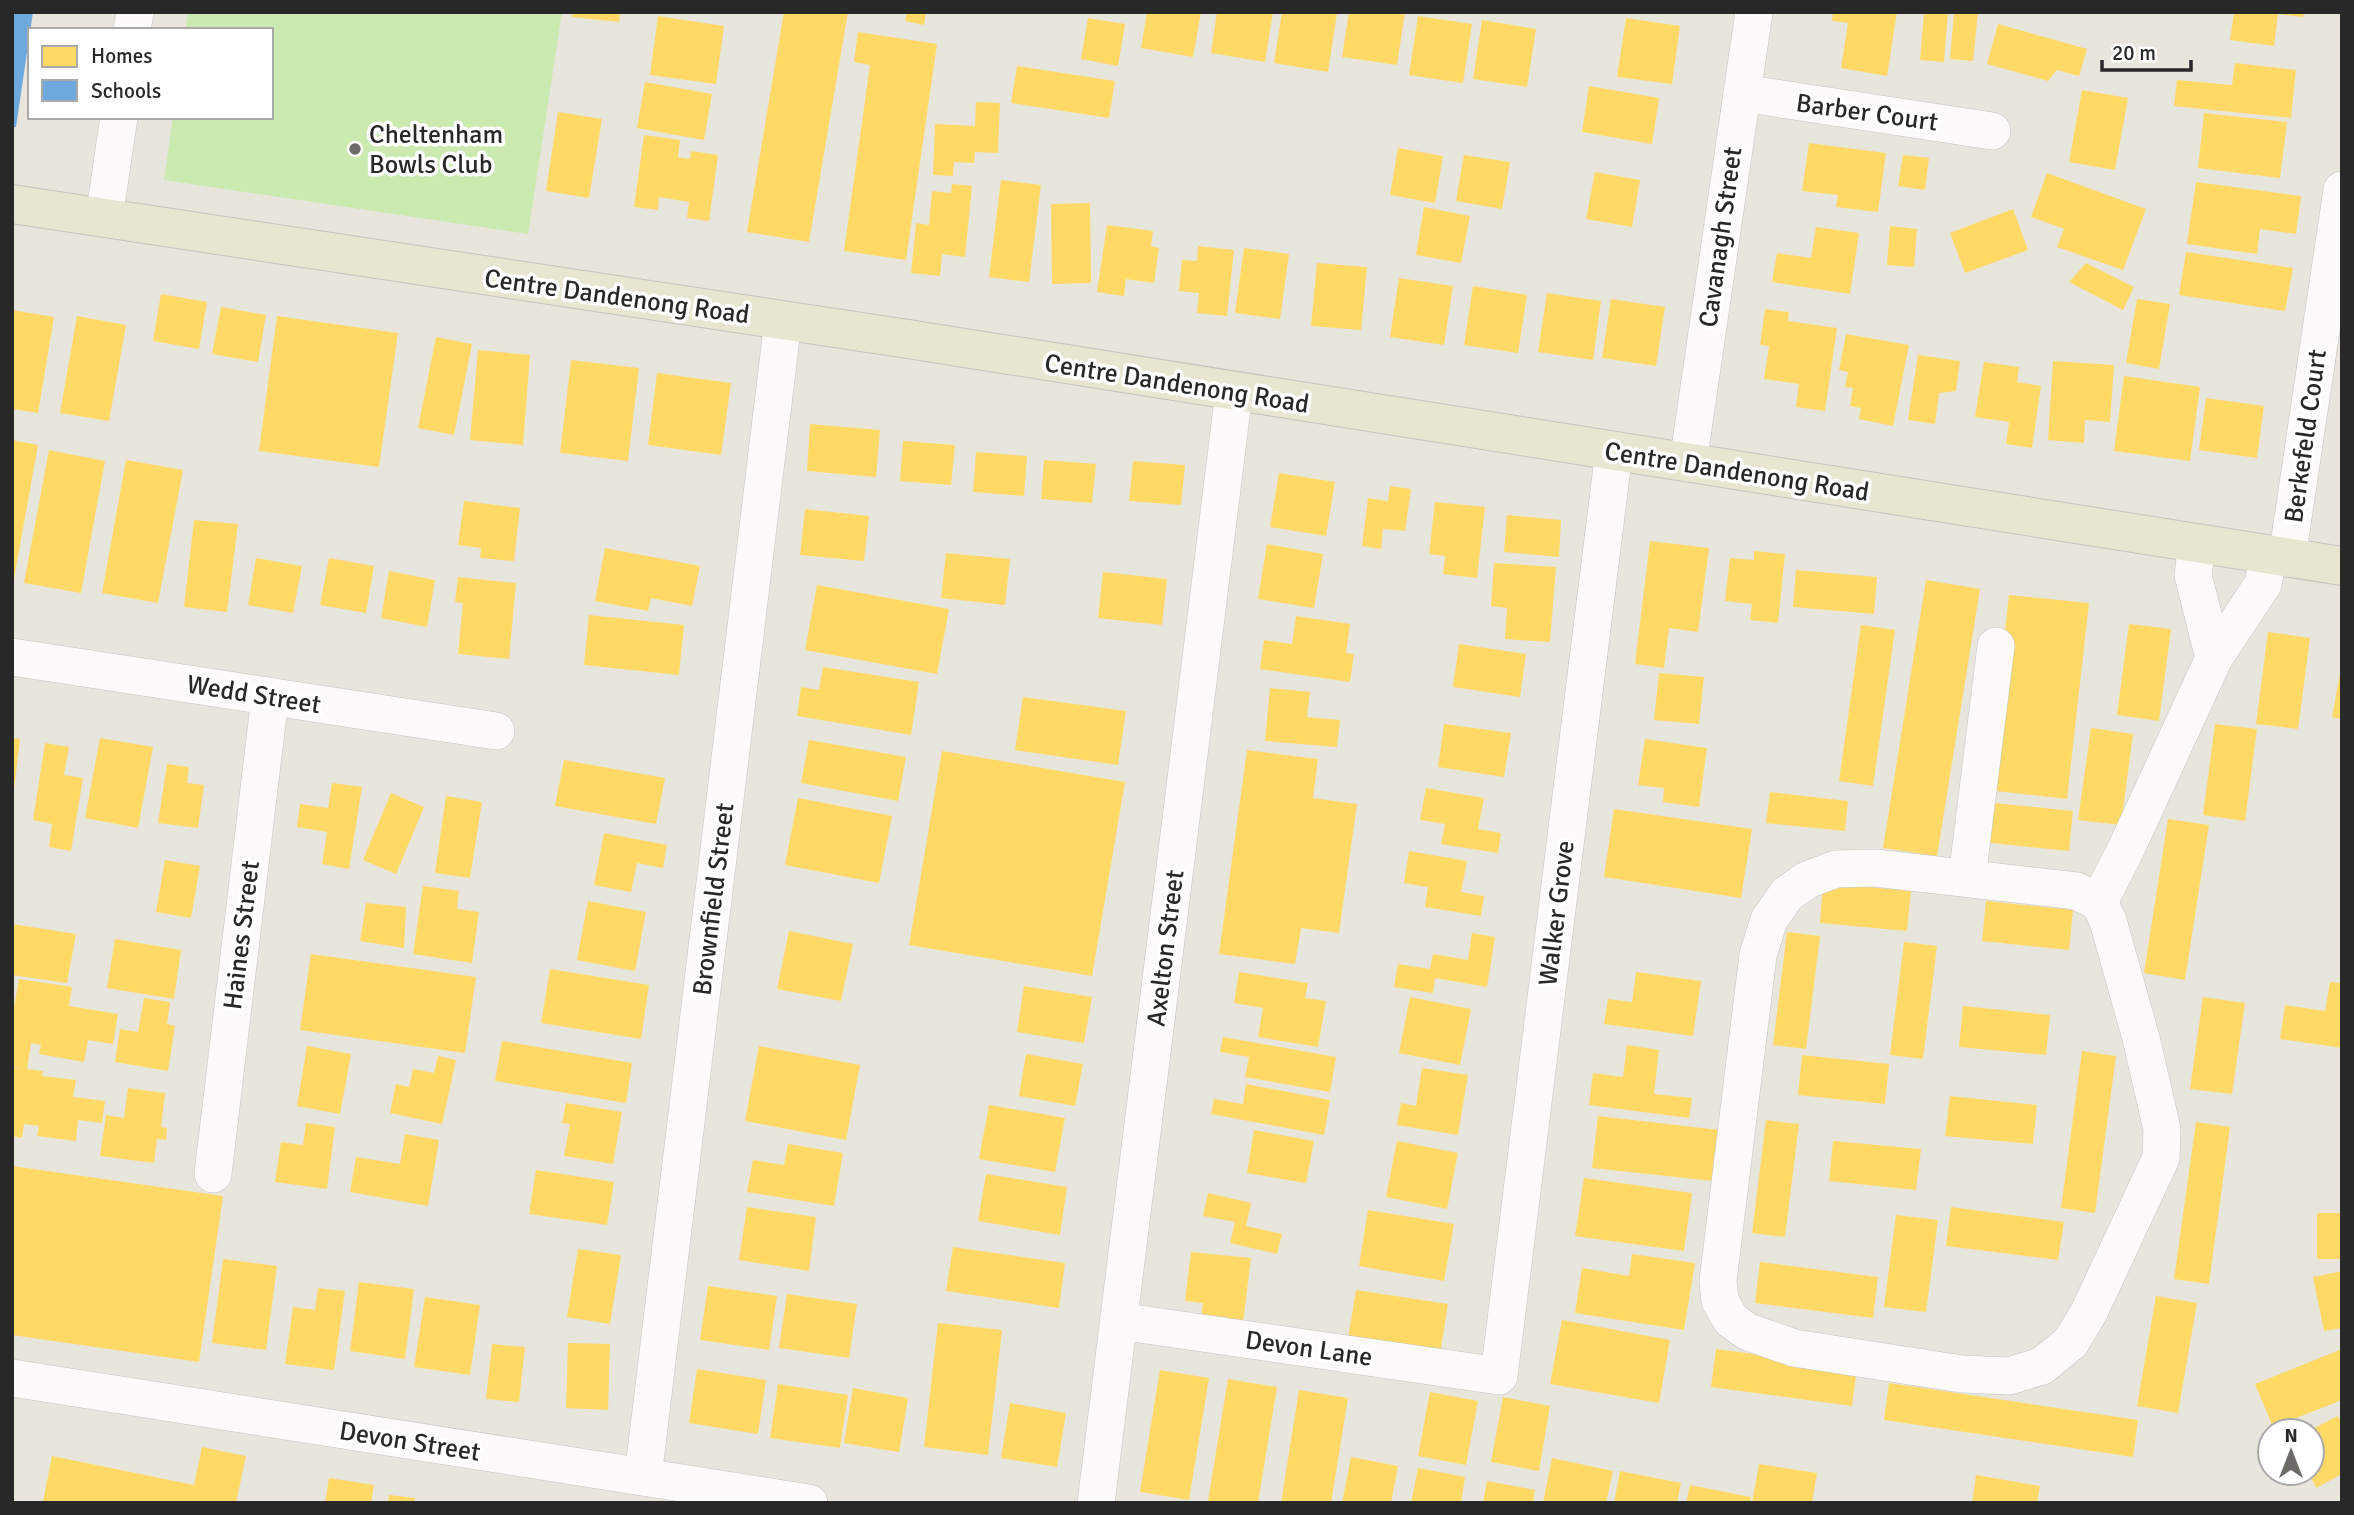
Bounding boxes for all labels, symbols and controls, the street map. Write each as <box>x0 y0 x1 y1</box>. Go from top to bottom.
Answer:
legend <box>28 28 273 119</box>
scale bar <box>2102 28 2191 72</box>
text: 20 m <box>2112 40 2156 66</box>
text: Homes <box>91 43 153 69</box>
text: Schools <box>91 78 161 104</box>
street label: Barber Court <box>1794 87 1940 139</box>
place label: Cheltenham Bowls Club <box>369 119 503 181</box>
marker: Cheltenham Bowls Club <box>347 141 363 157</box>
street label: Cavanagh Street <box>1692 145 1749 329</box>
street label: Centre Dandenong Road <box>482 263 751 331</box>
street label: Centre Dandenong Road <box>1042 347 1311 421</box>
street label: Berkefeld Court <box>2278 347 2334 525</box>
street label: Centre Dandenong Road <box>1602 435 1871 509</box>
street label: Wedd Street <box>185 669 323 721</box>
street label: Brownfield Street <box>686 801 742 997</box>
street label: Walker Grove <box>1532 839 1582 988</box>
street label: Haines Street <box>217 859 267 1011</box>
street label: Axelton Street <box>1141 868 1191 1028</box>
street label: Devon Lane <box>1243 1324 1375 1374</box>
street label: Devon Street <box>337 1415 483 1469</box>
north arrow <box>2256 1417 2326 1487</box>
text: N <box>2284 1424 2298 1448</box>

